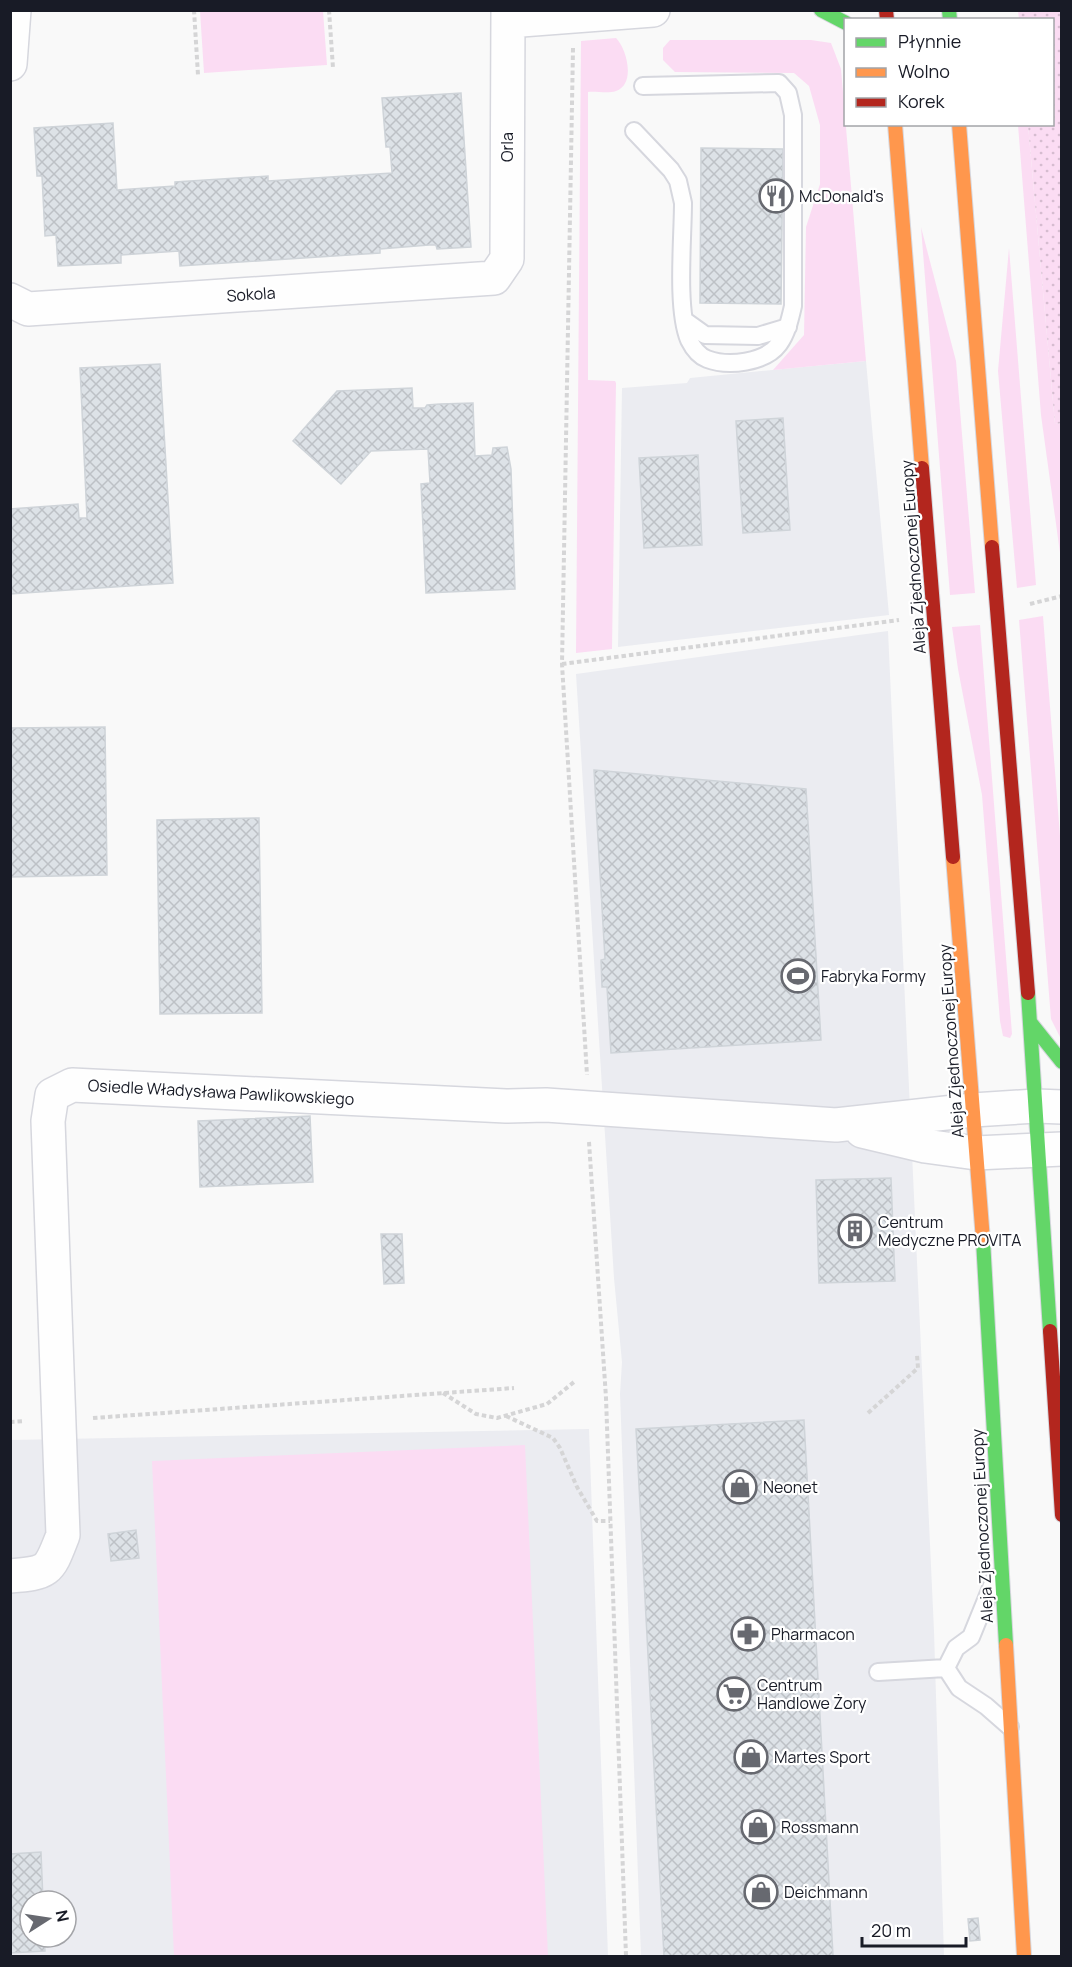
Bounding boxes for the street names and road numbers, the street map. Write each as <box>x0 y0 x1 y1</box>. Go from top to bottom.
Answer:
street label: Orla <box>496 132 518 162</box>
street label: Sokola <box>226 281 276 307</box>
street label: Aleja Zjednoczonej Europy <box>895 459 931 655</box>
street label: Aleja Zjednoczonej Europy <box>933 943 969 1139</box>
street label: Osiedle Władysława Pawlikowskiego <box>87 1074 355 1110</box>
street label: Aleja Zjednoczonej Europy <box>966 1428 998 1624</box>

